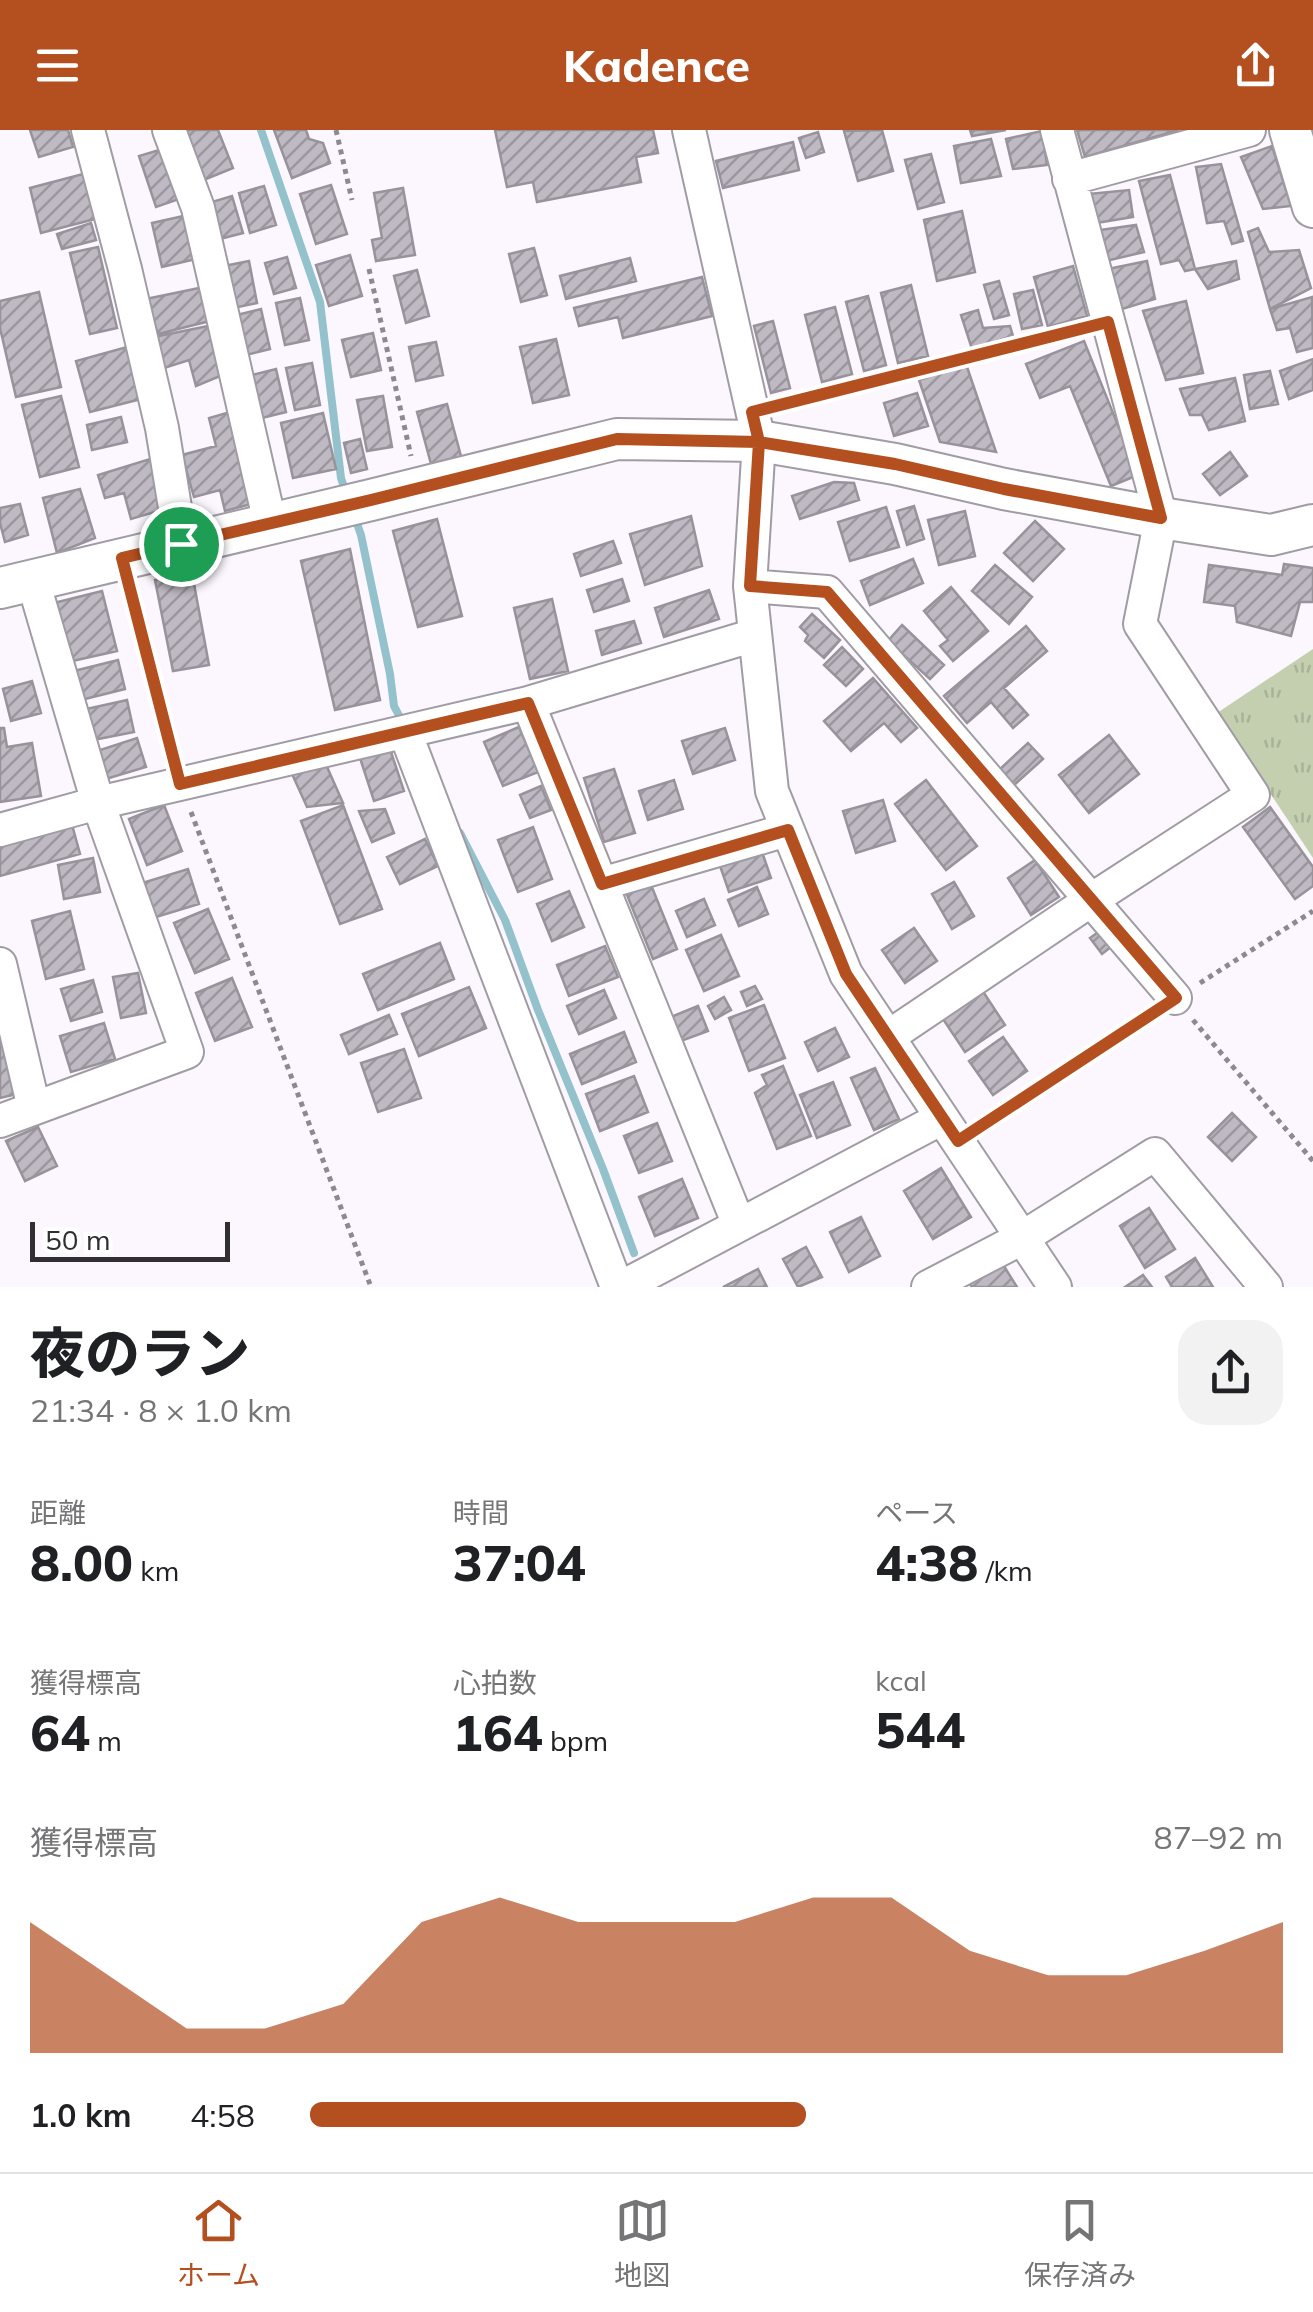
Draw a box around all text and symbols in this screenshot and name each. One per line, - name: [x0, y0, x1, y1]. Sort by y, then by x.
- text: Kadence: [563, 37, 750, 93]
- icon: menu: [30, 38, 85, 93]
- icon: share: [1228, 38, 1283, 93]
- pin: [139, 502, 224, 587]
- icon: arrive: [154, 517, 209, 572]
- scale bar: [30, 1217, 230, 1262]
- text: 50 m: [45, 1222, 111, 1257]
- text: 夜のラン: [30, 1318, 250, 1387]
- button: share: [1178, 1320, 1283, 1425]
- text: 21:34 · 8 × 1.0 km: [30, 1390, 292, 1430]
- text: 距離: [30, 1495, 86, 1530]
- text: 時間: [453, 1495, 509, 1530]
- text: ペース: [875, 1495, 958, 1530]
- text: 8.00: [30, 1531, 133, 1594]
- text: 37:04: [453, 1531, 586, 1594]
- text: 4:38: [875, 1531, 978, 1594]
- text: km: [133, 1553, 179, 1588]
- text: /km: [978, 1553, 1033, 1588]
- text: kcal: [875, 1663, 927, 1698]
- text: 獲得標高: [30, 1665, 142, 1700]
- text: 心拍数: [453, 1665, 537, 1700]
- text: 544: [875, 1698, 965, 1761]
- text: 64: [30, 1701, 90, 1764]
- text: 164: [453, 1701, 543, 1764]
- text: m: [90, 1723, 122, 1758]
- text: bpm: [543, 1723, 608, 1758]
- text: 87–92 m: [1154, 1817, 1283, 1857]
- text: 獲得標高: [30, 1822, 158, 1862]
- text: 1.0 km: [30, 2095, 132, 2135]
- text: 4:58: [190, 2095, 255, 2135]
- tab: ホーム: [177, 2193, 260, 2293]
- tab: 地図: [614, 2193, 670, 2293]
- tab: 保存済み: [1024, 2193, 1136, 2293]

